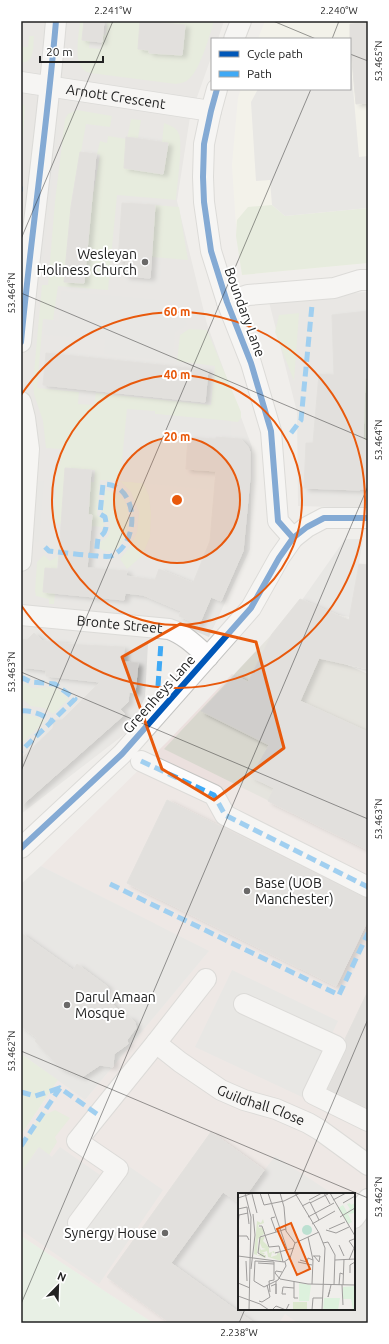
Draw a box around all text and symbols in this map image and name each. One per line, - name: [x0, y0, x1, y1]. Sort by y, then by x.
- text: 2.241°W: [94, 5, 132, 16]
- text: 2.240°W: [320, 5, 358, 16]
- scale bar: [40, 38, 103, 64]
- legend: [211, 38, 351, 90]
- text: 53.465°N: [373, 40, 384, 82]
- text: 20 m: [46, 45, 73, 58]
- text: Cycle path: [247, 47, 303, 60]
- text: Path: [247, 67, 272, 80]
- street label: Arnott Crescent: [65, 81, 167, 112]
- place label: Wesleyan Holiness Church: [37, 246, 137, 278]
- marker: Wesleyan Holiness Church: [140, 257, 150, 267]
- street label: Boundary Lane: [221, 265, 269, 359]
- text: 53.464°N: [6, 272, 17, 314]
- text: 60 m: [164, 305, 190, 318]
- text: 40 m: [164, 368, 190, 381]
- text: 53.464°N: [373, 419, 384, 461]
- text: 20 m: [164, 430, 190, 443]
- centre of rings: [170, 493, 184, 507]
- street label: Bronte Street: [76, 612, 164, 636]
- text: 53.463°N: [6, 651, 17, 693]
- street label: Greenheys Lane: [120, 652, 198, 736]
- text: 53.463°N: [373, 798, 384, 840]
- place label: Base (UOB Manchester): [255, 875, 334, 907]
- marker: Base (UOB Manchester): [242, 886, 252, 896]
- place label: Darul Amaan Mosque: [75, 989, 156, 1021]
- marker: Darul Amaan Mosque: [62, 1000, 72, 1010]
- text: 53.462°N: [6, 1030, 17, 1072]
- street label: Guildhall Close: [215, 1081, 307, 1129]
- text: 53.462°N: [373, 1176, 384, 1218]
- inset map: [238, 1193, 355, 1310]
- place label: Synergy House: [64, 1225, 157, 1241]
- marker: Synergy House: [160, 1228, 170, 1238]
- north arrow: [38, 1266, 78, 1306]
- text: N: [56, 1270, 68, 1284]
- text: 2.238°W: [220, 1327, 258, 1338]

